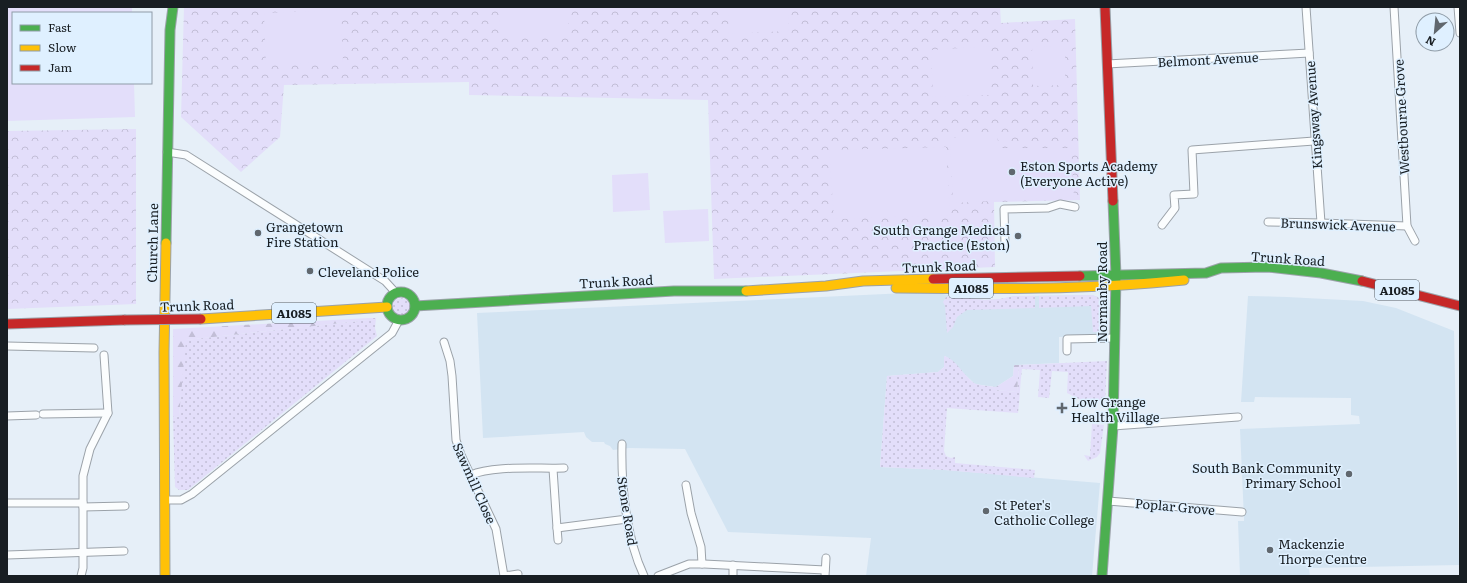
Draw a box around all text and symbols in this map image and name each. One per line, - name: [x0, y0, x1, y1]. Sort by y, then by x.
- legend: [12, 12, 152, 84]
- north arrow: [1415, 12, 1455, 52]
- text: Fast: [48, 18, 72, 36]
- text: N: [1422, 33, 1438, 51]
- text: Slow: [48, 38, 77, 56]
- street label: Belmont Avenue: [1157, 47, 1259, 71]
- text: Jam: [48, 58, 73, 76]
- street label: Westbourne Grove: [1388, 59, 1414, 175]
- street label: Kingsway Avenue: [1300, 60, 1326, 170]
- place label: Eston Sports Academy (Everyone Active): [1020, 156, 1158, 190]
- marker: Eston Sports Academy (Everyone Active): [1007, 167, 1017, 177]
- street label: Church Lane: [142, 203, 162, 283]
- street label: Brunswick Avenue: [1280, 212, 1396, 236]
- place label: Grangetown Fire Station: [266, 217, 344, 251]
- place label: South Grange Medical Practice (Eston): [873, 220, 1011, 254]
- marker: Grangetown Fire Station: [253, 228, 263, 238]
- marker: South Grange Medical Practice (Eston): [1013, 231, 1023, 241]
- street label: Normanby Road: [1092, 242, 1111, 342]
- street label: Trunk Road: [1250, 246, 1326, 270]
- street label: Trunk Road: [902, 255, 977, 277]
- place label: Cleveland Police: [318, 262, 419, 281]
- marker: Cleveland Police: [305, 266, 315, 276]
- street label: Trunk Road: [578, 270, 654, 292]
- road number: A1085: [949, 278, 993, 298]
- road number: A1085: [1375, 280, 1419, 300]
- street label: Trunk Road: [160, 294, 235, 316]
- road number: A1085: [272, 303, 316, 323]
- place label: Low Grange Health Village: [1071, 392, 1160, 426]
- marker: Low Grange Health Village: [1056, 402, 1068, 414]
- street label: Sawmill Close: [449, 439, 501, 527]
- place label: South Bank Community Primary School: [1192, 458, 1342, 492]
- marker: South Bank Community Primary School: [1344, 469, 1354, 479]
- street label: Stone Road: [613, 475, 643, 547]
- street label: Poplar Grove: [1134, 493, 1216, 519]
- place label: St Peter's Catholic College: [994, 495, 1094, 529]
- marker: St Peter's Catholic College: [981, 506, 991, 516]
- place label: Mackenzie Thorpe Centre: [1278, 534, 1367, 568]
- marker: Mackenzie Thorpe Centre: [1265, 545, 1275, 555]

